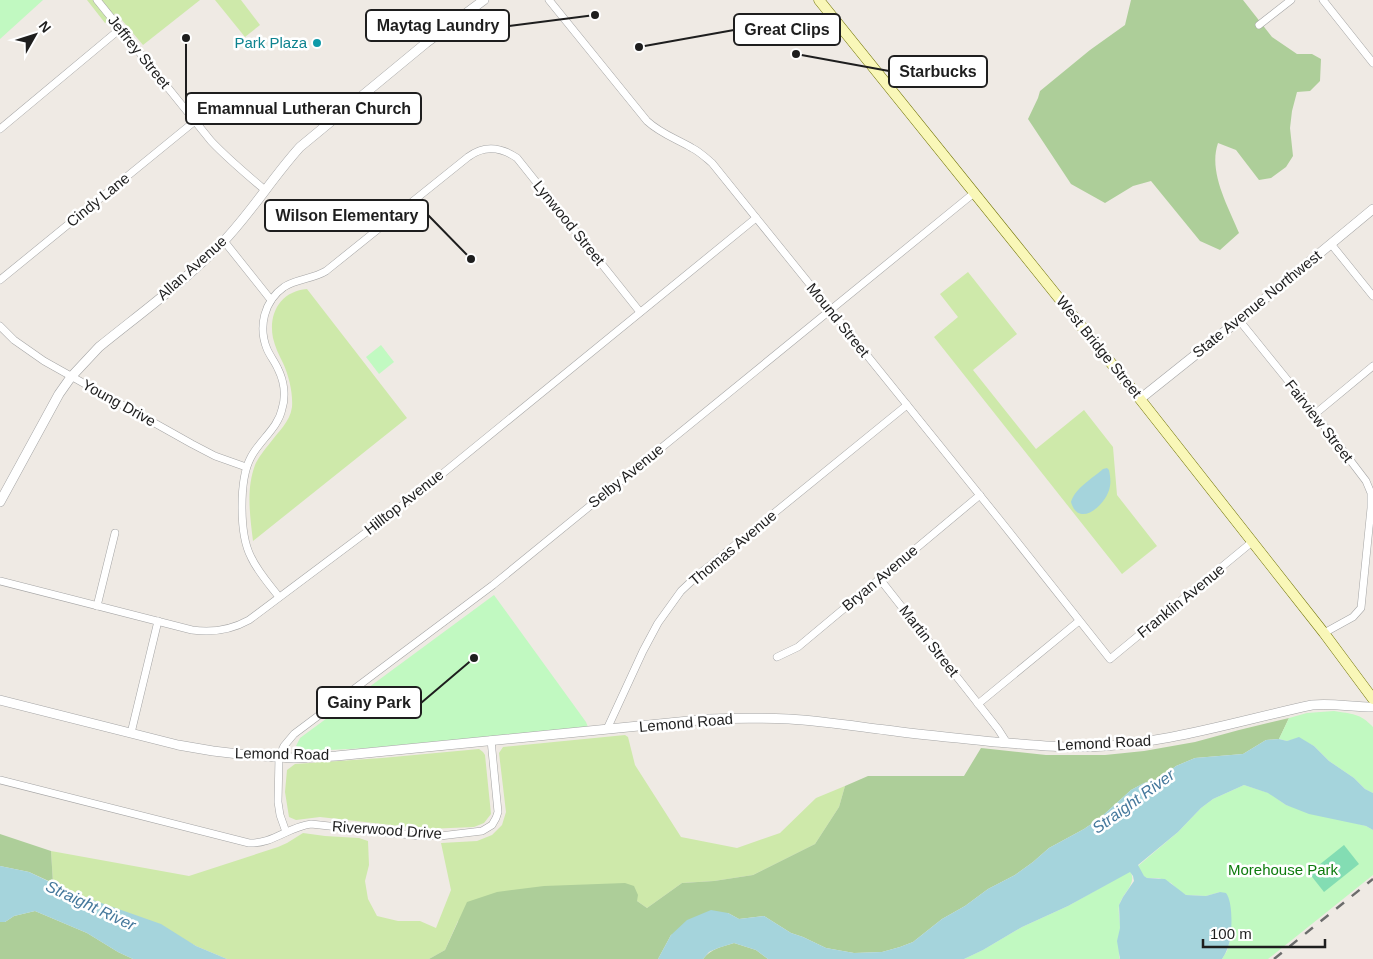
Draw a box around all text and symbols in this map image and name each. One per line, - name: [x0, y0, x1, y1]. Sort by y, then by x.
- north arrow: [10, 10, 60, 60]
- callout: Maytag Laundry: [366, 10, 509, 41]
- street label: Jeffrey Street: [105, 12, 174, 92]
- callout: Great Clips: [734, 14, 840, 45]
- text: Maytag Laundry: [377, 17, 499, 34]
- text: N: [36, 18, 55, 36]
- text: Great Clips: [744, 21, 830, 38]
- place label: Park Plaza: [234, 34, 308, 51]
- marker: Park Plaza: [311, 37, 323, 49]
- callout: Starbucks: [889, 56, 987, 87]
- text: Starbucks: [899, 63, 977, 80]
- callout: Emamnual Lutheran Church: [186, 93, 421, 124]
- text: Emamnual Lutheran Church: [197, 100, 411, 117]
- street label: Cindy Lane: [63, 169, 133, 230]
- street label: Lynwood Street: [530, 177, 609, 269]
- callout: Wilson Elementary: [265, 200, 428, 231]
- text: Wilson Elementary: [275, 207, 419, 224]
- street label: Allan Avenue: [154, 232, 230, 303]
- street label: State Avenue Northwest: [1189, 246, 1325, 361]
- street label: Mound Street: [803, 279, 874, 361]
- street label: West Bridge Street: [1053, 293, 1146, 401]
- street label: Young Drive: [80, 375, 159, 430]
- street label: Fairview Street: [1282, 376, 1357, 466]
- street label: Selby Avenue: [585, 440, 667, 511]
- street label: Hilltop Avenue: [361, 465, 447, 538]
- street label: Thomas Avenue: [686, 506, 780, 589]
- street label: Bryan Avenue: [839, 541, 921, 614]
- street label: Franklin Avenue: [1134, 560, 1228, 641]
- street label: Martin Street: [896, 602, 963, 680]
- callout: Gainy Park: [317, 687, 421, 718]
- text: Gainy Park: [327, 694, 411, 711]
- street label: Lemond Road: [638, 710, 734, 735]
- street label: Lemond Road: [1056, 732, 1151, 753]
- street label: Lemond Road: [235, 744, 329, 763]
- water label: Straight River: [1089, 766, 1178, 837]
- street label: Riverwood Drive: [332, 817, 443, 842]
- park label: Morehouse Park: [1228, 861, 1339, 878]
- water label: Straight River: [43, 877, 139, 934]
- scale bar: [1203, 916, 1326, 948]
- text: 100 m: [1210, 925, 1252, 942]

